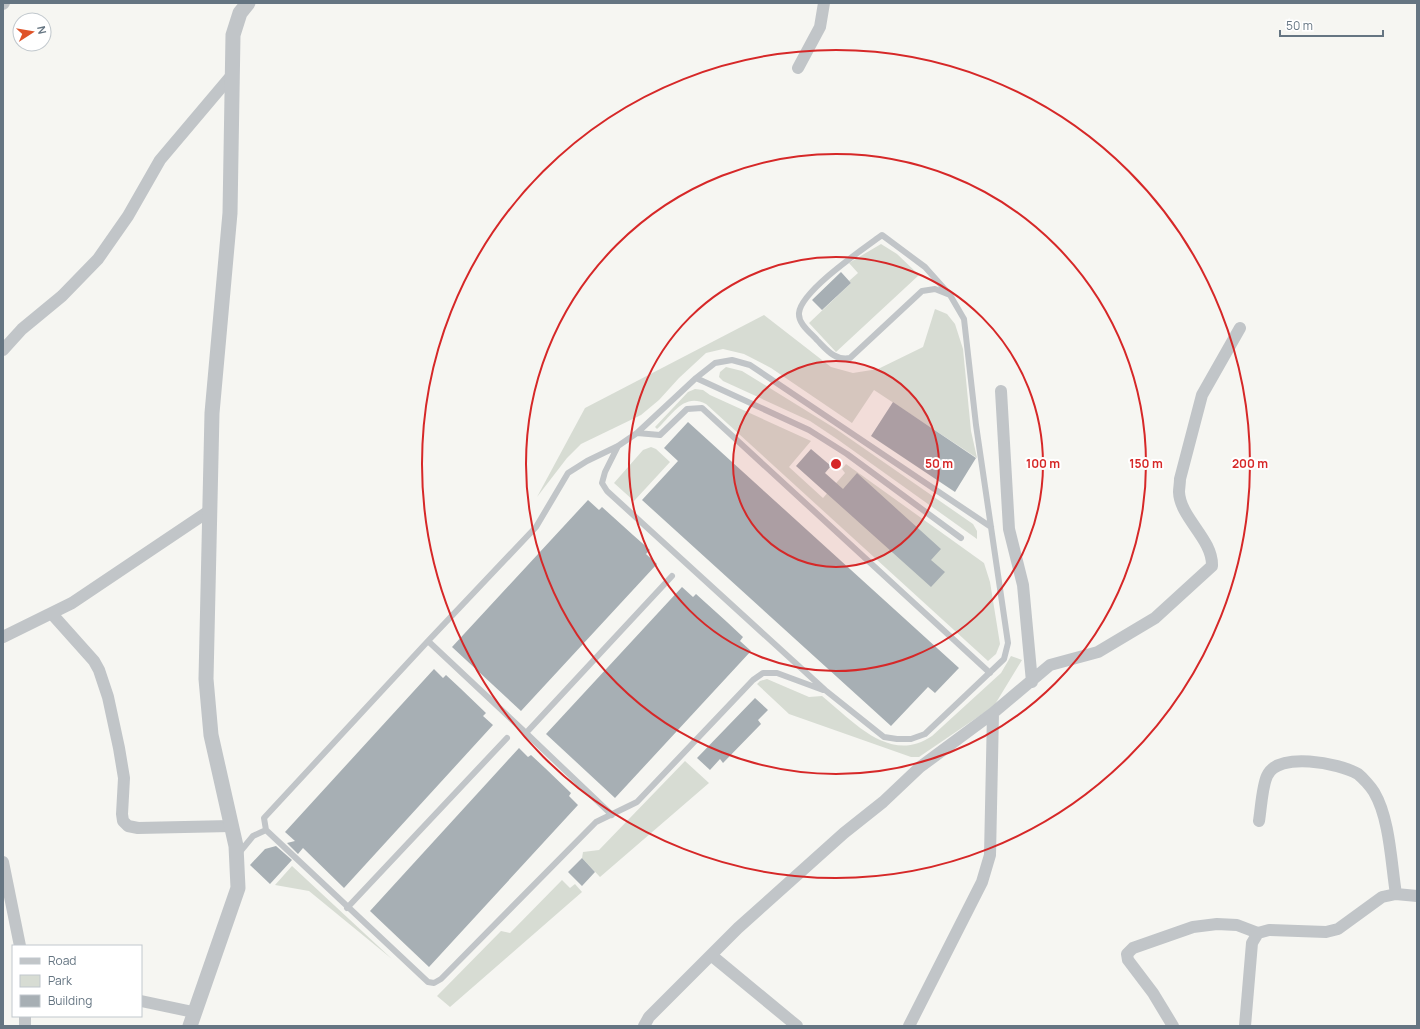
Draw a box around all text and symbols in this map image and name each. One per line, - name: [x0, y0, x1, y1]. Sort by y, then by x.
- north arrow: [12, 12, 52, 52]
- scale bar: [1280, 12, 1383, 38]
- text: 50 m: [1286, 17, 1313, 34]
- text: N: [34, 24, 50, 35]
- text: 50 m: [925, 455, 953, 472]
- text: 100 m: [1026, 455, 1060, 472]
- text: 150 m: [1129, 455, 1163, 472]
- text: 200 m: [1232, 455, 1268, 472]
- centre of rings: [829, 457, 843, 471]
- legend: [12, 945, 142, 1017]
- text: Road: [48, 952, 76, 969]
- text: Park: [48, 972, 73, 989]
- text: Building: [48, 992, 92, 1009]

